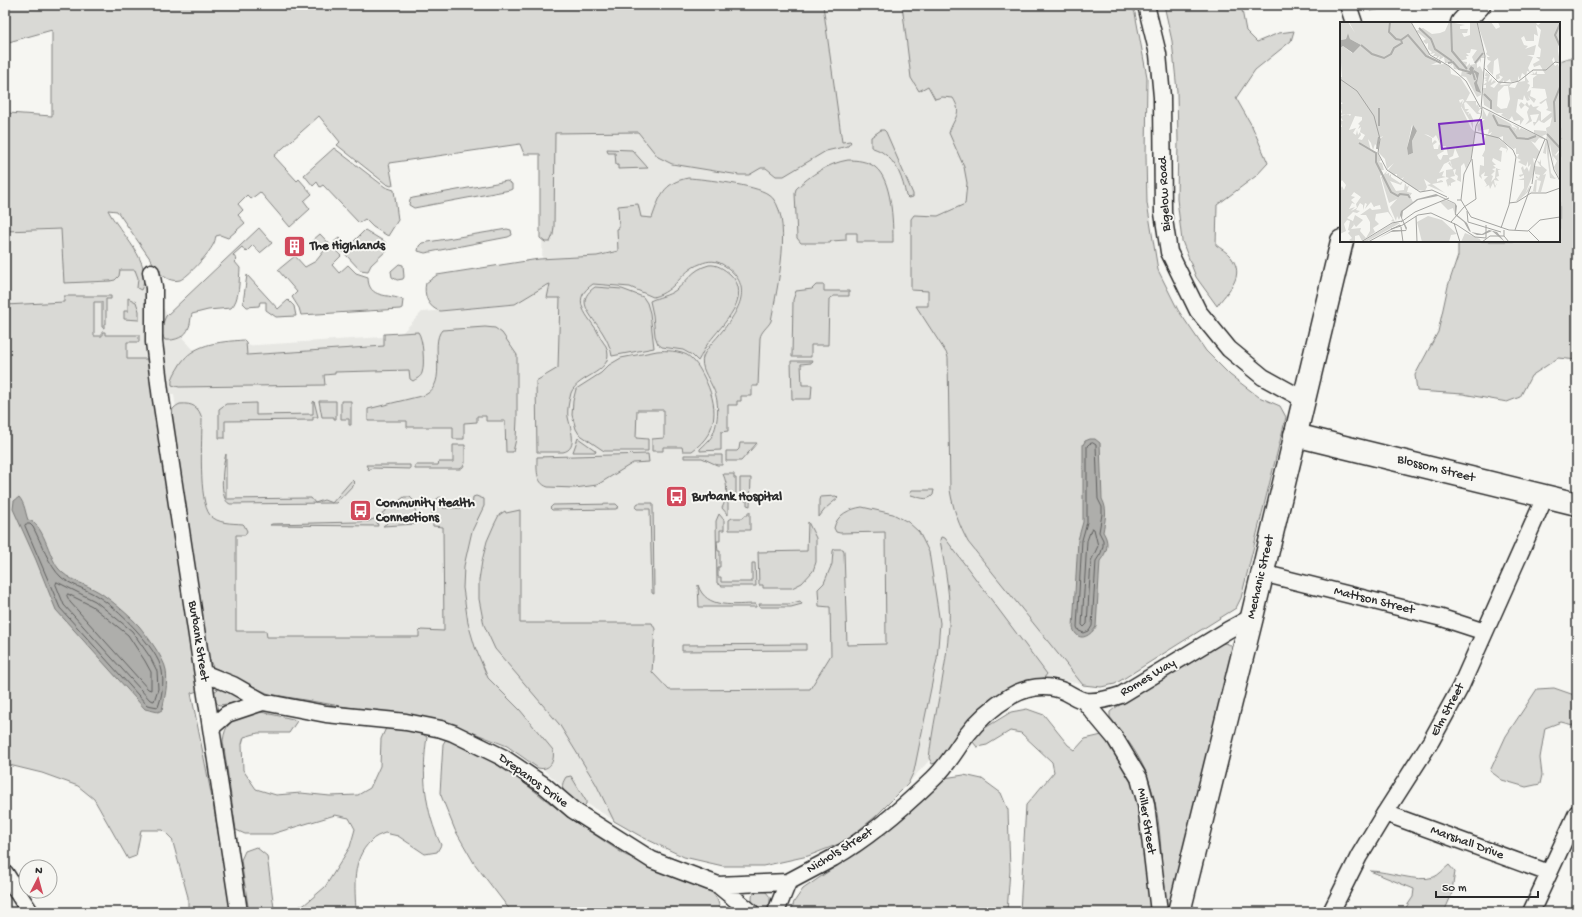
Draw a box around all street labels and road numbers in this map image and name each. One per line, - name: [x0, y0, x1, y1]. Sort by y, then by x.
- street label: Bigelow Road: [1155, 155, 1174, 233]
- street label: Blossom Street: [1395, 452, 1478, 486]
- street label: Mechanic Street: [1244, 532, 1278, 620]
- street label: Mattson Street: [1332, 584, 1417, 619]
- street label: Burbank Street: [184, 599, 212, 684]
- street label: Romes Way: [1118, 655, 1179, 700]
- street label: Elm Street: [1428, 679, 1469, 739]
- street label: Drepanos Drive: [494, 750, 571, 811]
- street label: Miller Street: [1133, 787, 1159, 857]
- street label: Marshall Drive: [1428, 823, 1506, 863]
- street label: Nichols Street: [804, 824, 877, 877]

